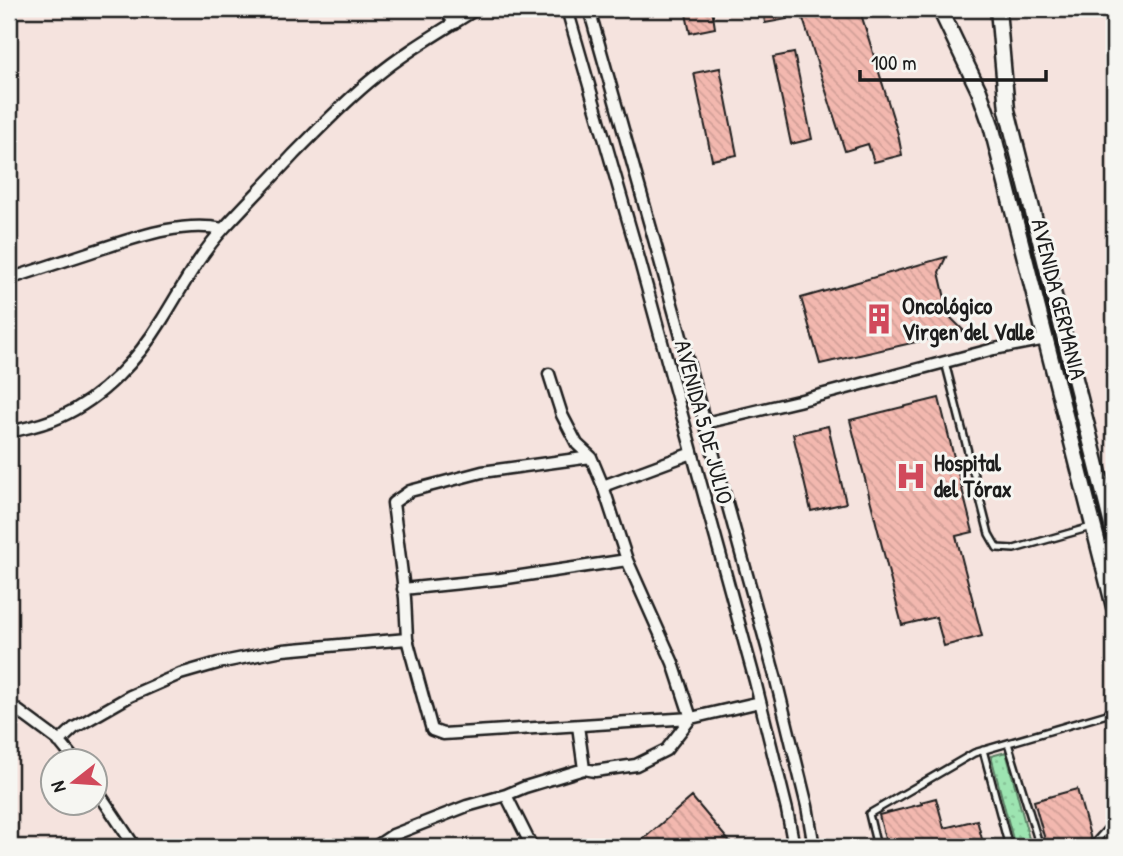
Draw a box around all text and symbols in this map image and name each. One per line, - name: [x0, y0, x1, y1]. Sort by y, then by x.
- scale bar: [860, 38, 1046, 82]
- text: 100 m: [871, 48, 917, 77]
- street label: AVENIDA GERMANIA: [1025, 215, 1094, 383]
- place label: Oncológico Virgen del Valle: [902, 290, 1035, 348]
- building icon: Oncológico Virgen del Valle: [862, 302, 896, 336]
- street label: AVENIDA 5 DE JULIO: [668, 336, 741, 507]
- place label: Hospital del Tórax: [934, 447, 1012, 504]
- hospital icon: Hospital del Tórax: [894, 459, 928, 493]
- north arrow: [38, 748, 108, 818]
- text: N: [44, 778, 72, 796]

